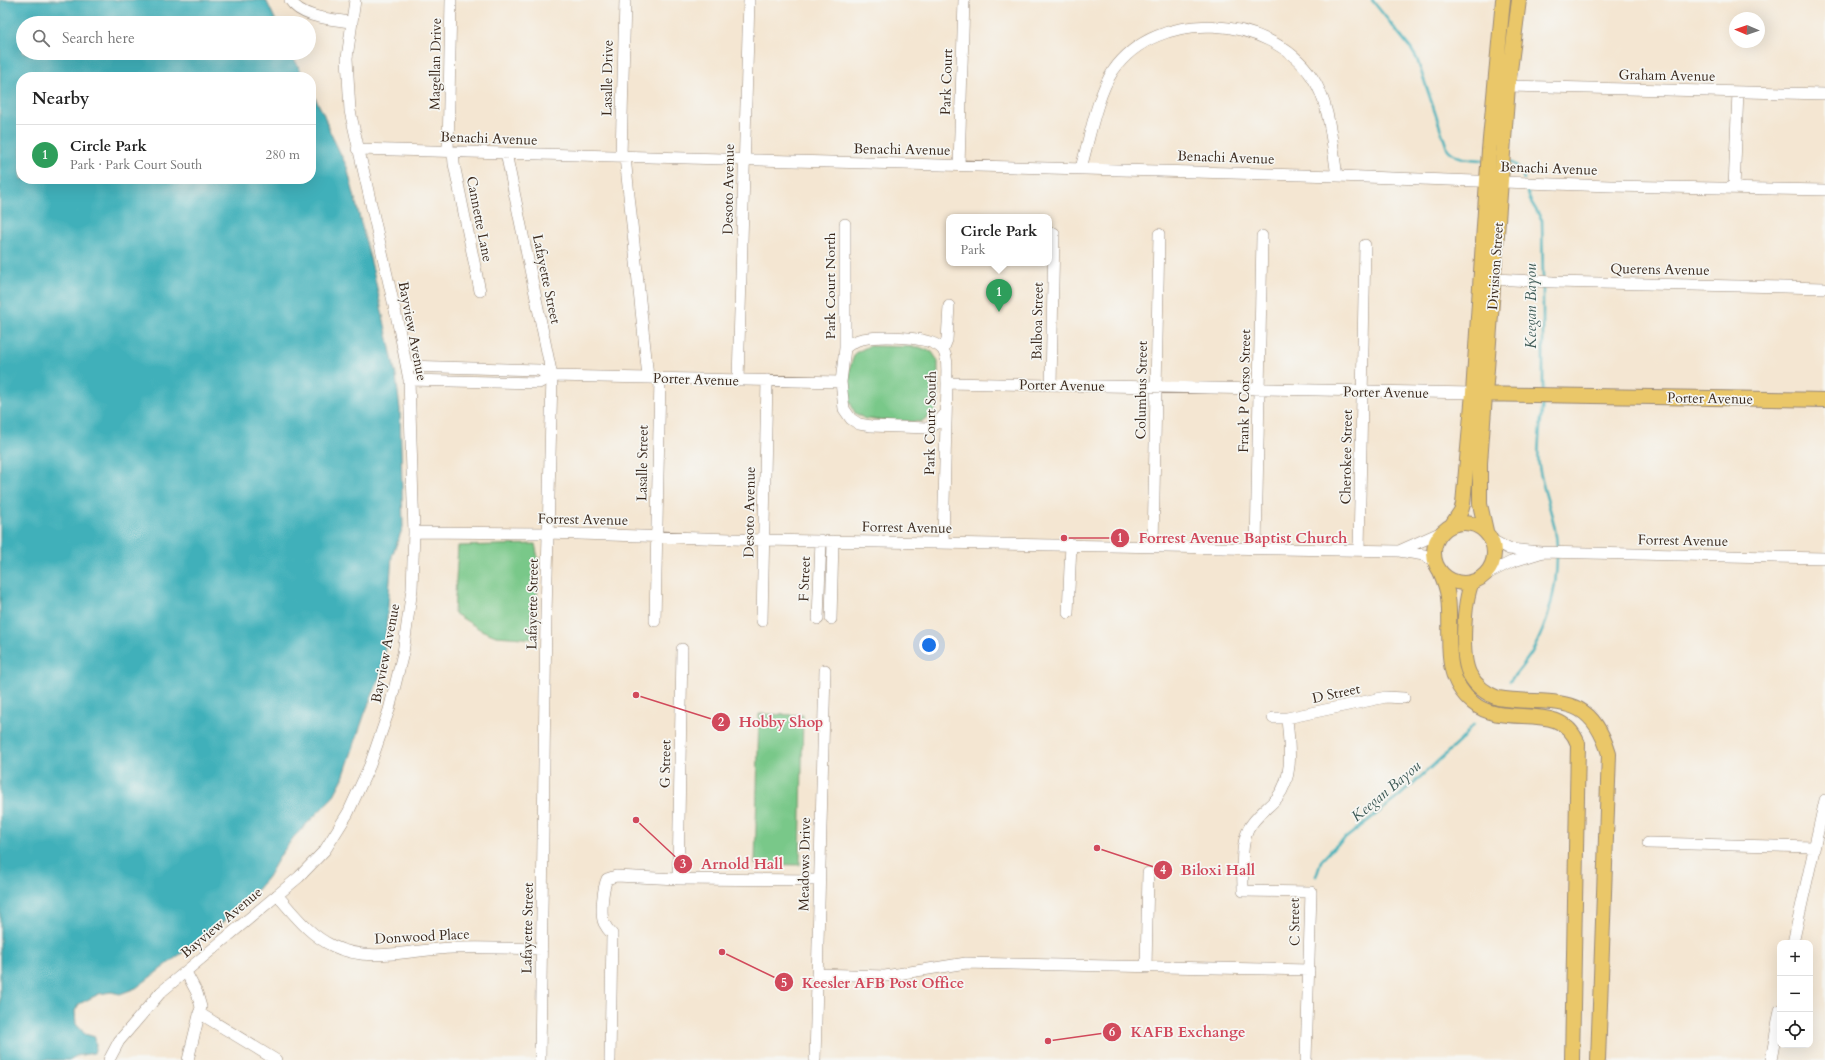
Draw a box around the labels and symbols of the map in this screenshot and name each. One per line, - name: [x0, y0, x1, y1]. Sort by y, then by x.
- north arrow: [1729, 12, 1765, 48]
- street label: Magellan Drive: [425, 18, 446, 110]
- street label: Lasalle Drive: [597, 40, 618, 116]
- street label: Park Court: [936, 48, 957, 115]
- street label: Graham Avenue: [1618, 65, 1716, 86]
- street label: Benachi Avenue: [440, 127, 538, 150]
- street label: Benachi Avenue: [853, 139, 951, 160]
- street label: Desoto Avenue: [718, 143, 739, 235]
- street label: Benachi Avenue: [1177, 146, 1275, 169]
- street label: Benachi Avenue: [1500, 157, 1598, 180]
- street label: Cannette Lane: [462, 175, 497, 264]
- street label: Division Street: [1483, 221, 1508, 311]
- street label: Park Court North: [821, 232, 840, 339]
- street label: Lafayette Street: [528, 233, 565, 326]
- street label: Querens Avenue: [1610, 259, 1710, 280]
- water label: Keegan Bayou: [1521, 263, 1541, 349]
- pin: 1: [986, 279, 1012, 312]
- street label: Bayview Avenue: [394, 280, 431, 382]
- street label: Balboa Street: [1027, 281, 1048, 360]
- street label: Frank P Corso Street: [1234, 329, 1255, 453]
- street label: Columbus Street: [1131, 340, 1152, 440]
- street label: Porter Avenue: [653, 369, 739, 390]
- street label: Park Court South: [920, 370, 941, 475]
- street label: Porter Avenue: [1019, 375, 1105, 396]
- street label: Porter Avenue: [1343, 382, 1429, 403]
- street label: Porter Avenue: [1667, 388, 1753, 409]
- street label: Cherokee Street: [1336, 409, 1357, 505]
- street label: Lasalle Street: [632, 424, 653, 501]
- street label: Desoto Avenue: [739, 466, 760, 558]
- street label: Forrest Avenue: [538, 509, 628, 530]
- street label: Forrest Avenue: [862, 517, 952, 538]
- callout: Forrest Avenue Baptist Church: [1110, 525, 1355, 552]
- text: Forrest Avenue Baptist Church: [1139, 528, 1348, 548]
- text: 1: [1117, 530, 1123, 546]
- street label: Forrest Avenue: [1638, 530, 1728, 551]
- street label: F Street: [794, 555, 815, 602]
- street label: Lafayette Street: [522, 558, 543, 650]
- street label: Bayview Avenue: [367, 602, 404, 704]
- your location: [919, 635, 939, 655]
- street label: D Street: [1310, 679, 1363, 708]
- callout: Hobby Shop: [711, 708, 831, 735]
- text: Hobby Shop: [739, 712, 823, 732]
- text: 2: [718, 714, 724, 730]
- street label: G Street: [656, 739, 675, 788]
- water label: Keegan Bayou: [1347, 756, 1425, 826]
- street label: Meadows Drive: [794, 817, 815, 911]
- callout: Arnold Hall: [673, 850, 791, 877]
- text: Arnold Hall: [701, 854, 784, 874]
- text: 3: [680, 856, 686, 872]
- callout: Biloxi Hall: [1153, 856, 1264, 883]
- text: Biloxi Hall: [1181, 860, 1256, 880]
- text: 4: [1160, 862, 1166, 878]
- street label: Lafayette Street: [517, 882, 538, 974]
- street label: Bayview Avenue: [177, 883, 266, 962]
- street label: C Street: [1285, 897, 1304, 946]
- street label: Donwood Place: [374, 925, 470, 948]
- callout: Keesler AFB Post Office: [774, 969, 973, 996]
- text: Keesler AFB Post Office: [802, 973, 964, 993]
- text: 5: [781, 975, 787, 991]
- callout: KAFB Exchange: [1102, 1018, 1253, 1045]
- text: KAFB Exchange: [1131, 1022, 1245, 1042]
- text: 6: [1109, 1024, 1115, 1040]

